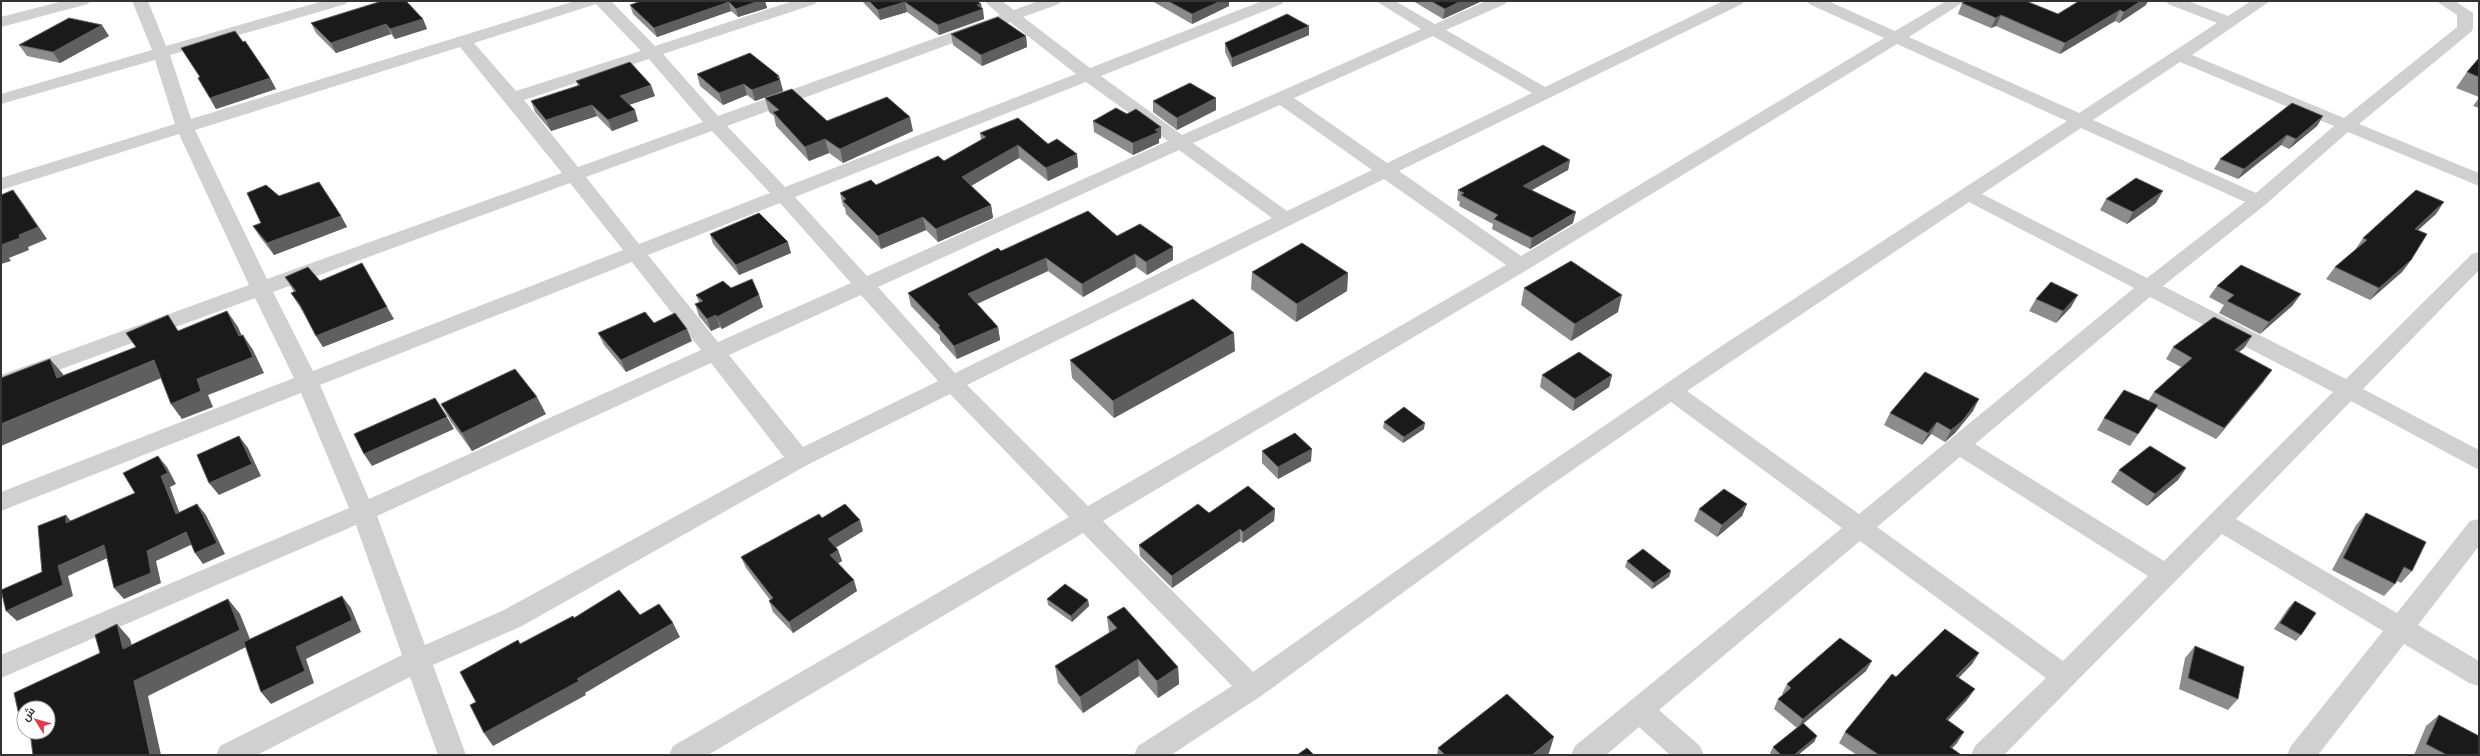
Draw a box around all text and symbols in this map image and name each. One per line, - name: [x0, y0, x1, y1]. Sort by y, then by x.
- north arrow: [16, 700, 56, 740]
- text: ش: [18, 704, 38, 724]

